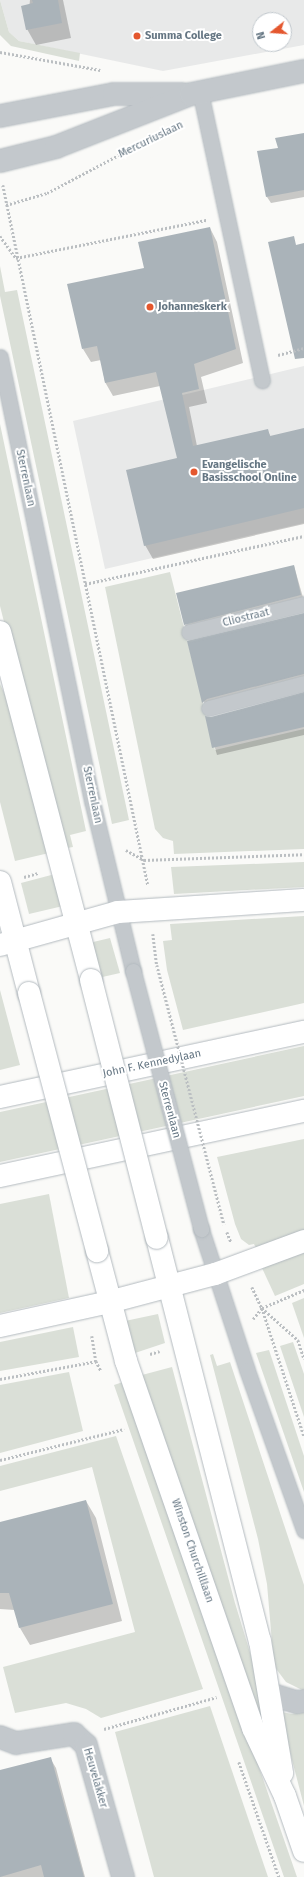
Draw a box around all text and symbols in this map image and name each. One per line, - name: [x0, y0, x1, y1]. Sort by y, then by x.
- north arrow: [252, 12, 292, 52]
- place label: Summa College: [145, 29, 222, 43]
- text: N: [254, 30, 268, 41]
- marker: Summa College: [132, 31, 142, 41]
- street label: Mercuriuslaan: [116, 119, 186, 161]
- place label: Johanneskerk: [158, 300, 227, 314]
- marker: Johanneskerk: [145, 302, 155, 312]
- street label: Sterrenlaan: [13, 448, 37, 508]
- place label: Evangelische Basisschool Online: [202, 459, 297, 485]
- marker: Evangelische Basisschool Online: [189, 467, 199, 477]
- street label: Cliostraat: [221, 606, 271, 630]
- street label: Sterrenlaan: [80, 765, 104, 825]
- street label: John F. Kennedylaan: [102, 1047, 202, 1081]
- street label: Sterrenlaan: [155, 1080, 183, 1140]
- street label: Winston Churchilllaan: [168, 1497, 216, 1605]
- street label: Heuvelakker: [80, 1746, 110, 1810]

